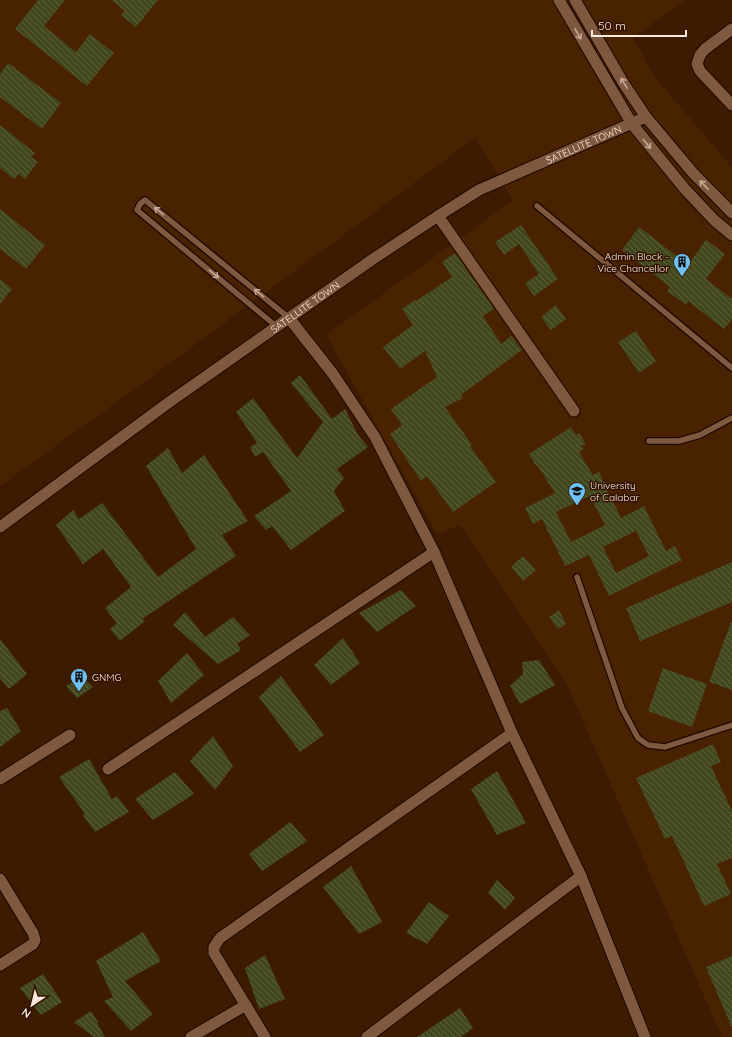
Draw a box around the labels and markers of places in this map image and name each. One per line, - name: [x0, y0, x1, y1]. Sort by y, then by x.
- place label: Admin Block - Vice Chancellor: [597, 250, 669, 275]
- building icon: Admin Block - Vice Chancellor: [672, 252, 692, 277]
- place label: University of Calabar: [590, 479, 639, 504]
- school or university icon: University of Calabar: [567, 481, 587, 506]
- building icon: GNMG: [69, 667, 89, 692]
- place label: GNMG: [92, 671, 121, 684]

